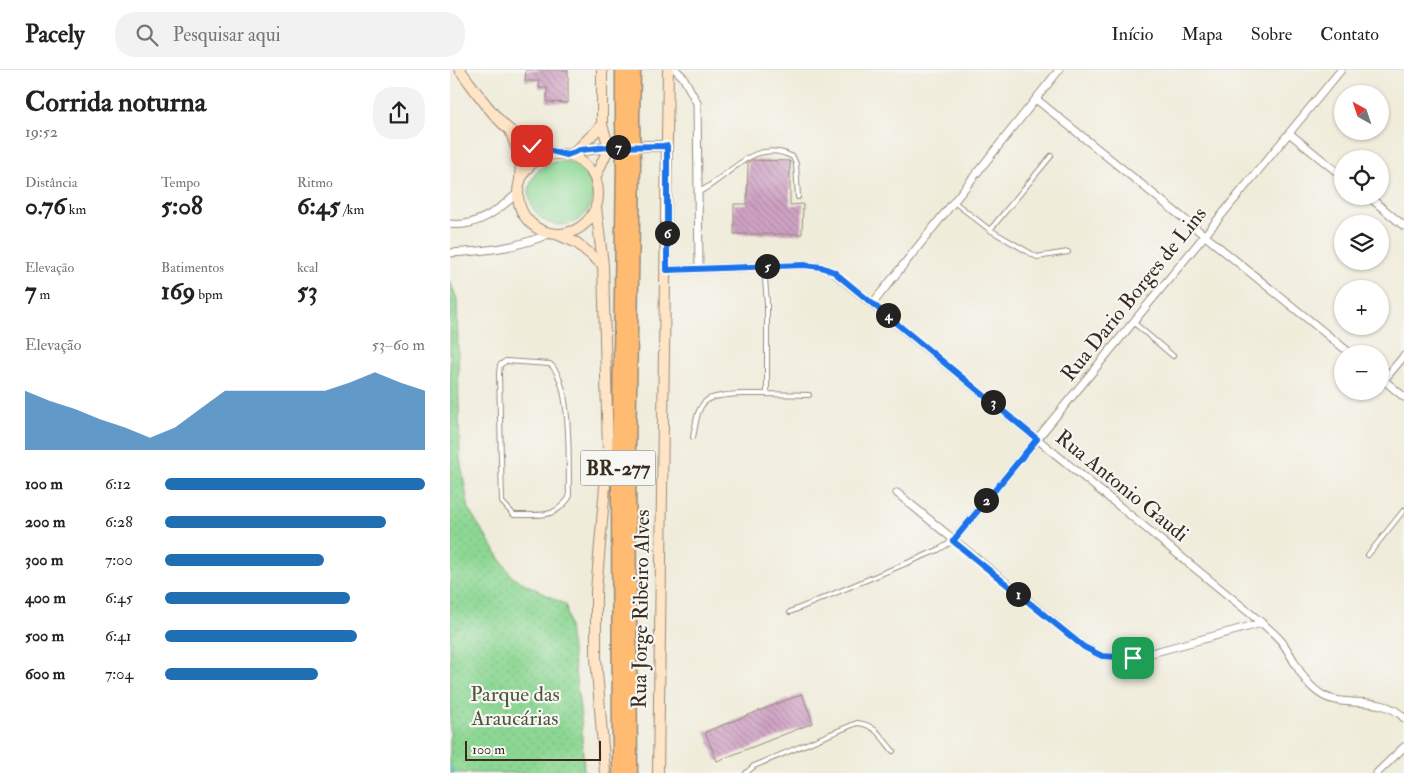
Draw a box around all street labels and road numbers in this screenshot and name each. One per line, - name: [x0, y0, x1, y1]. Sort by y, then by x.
- street label: Rua Dario Borges de Lins: [1055, 201, 1213, 387]
- street label: Rua Antonio Gaudi: [1050, 424, 1194, 548]
- road number: BR-277: [580, 450, 656, 486]
- street label: Rua Jorge Ribeiro Alves: [626, 509, 656, 709]

